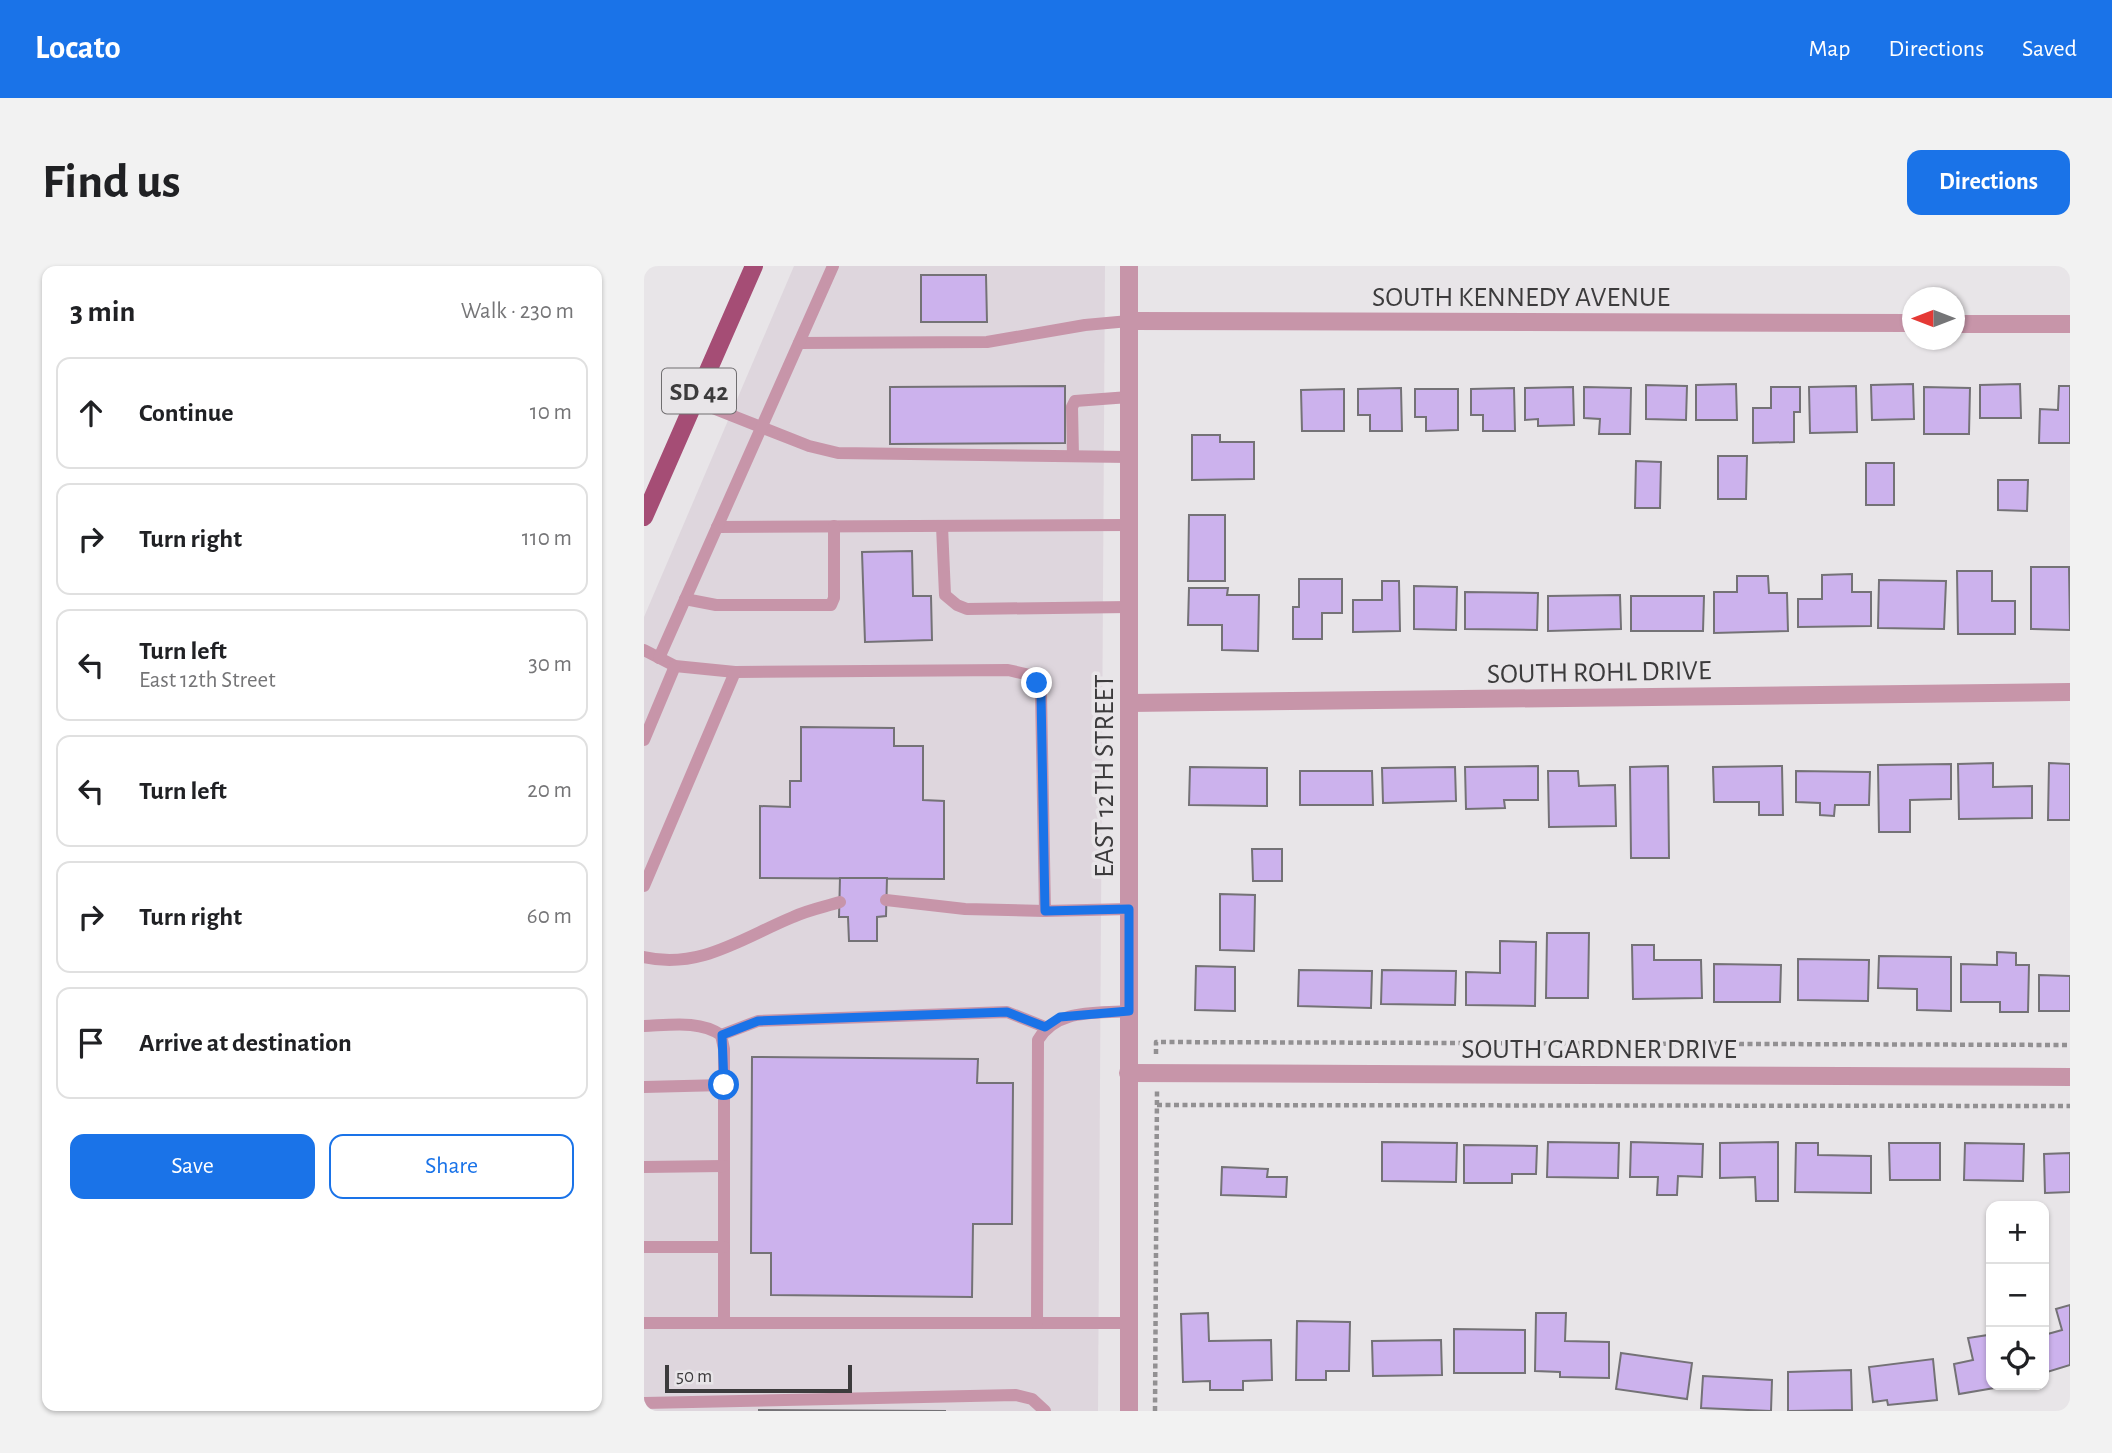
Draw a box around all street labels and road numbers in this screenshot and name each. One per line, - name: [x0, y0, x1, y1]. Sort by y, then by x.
- street label: SOUTH KENNEDY AVENUE: [1372, 284, 1670, 312]
- road number: SD 42: [662, 368, 736, 414]
- street label: SOUTH ROHL DRIVE: [1487, 657, 1711, 689]
- street label: EAST 12TH STREET: [1091, 674, 1119, 878]
- street label: SOUTH GARDNER DRIVE: [1461, 1036, 1737, 1064]

